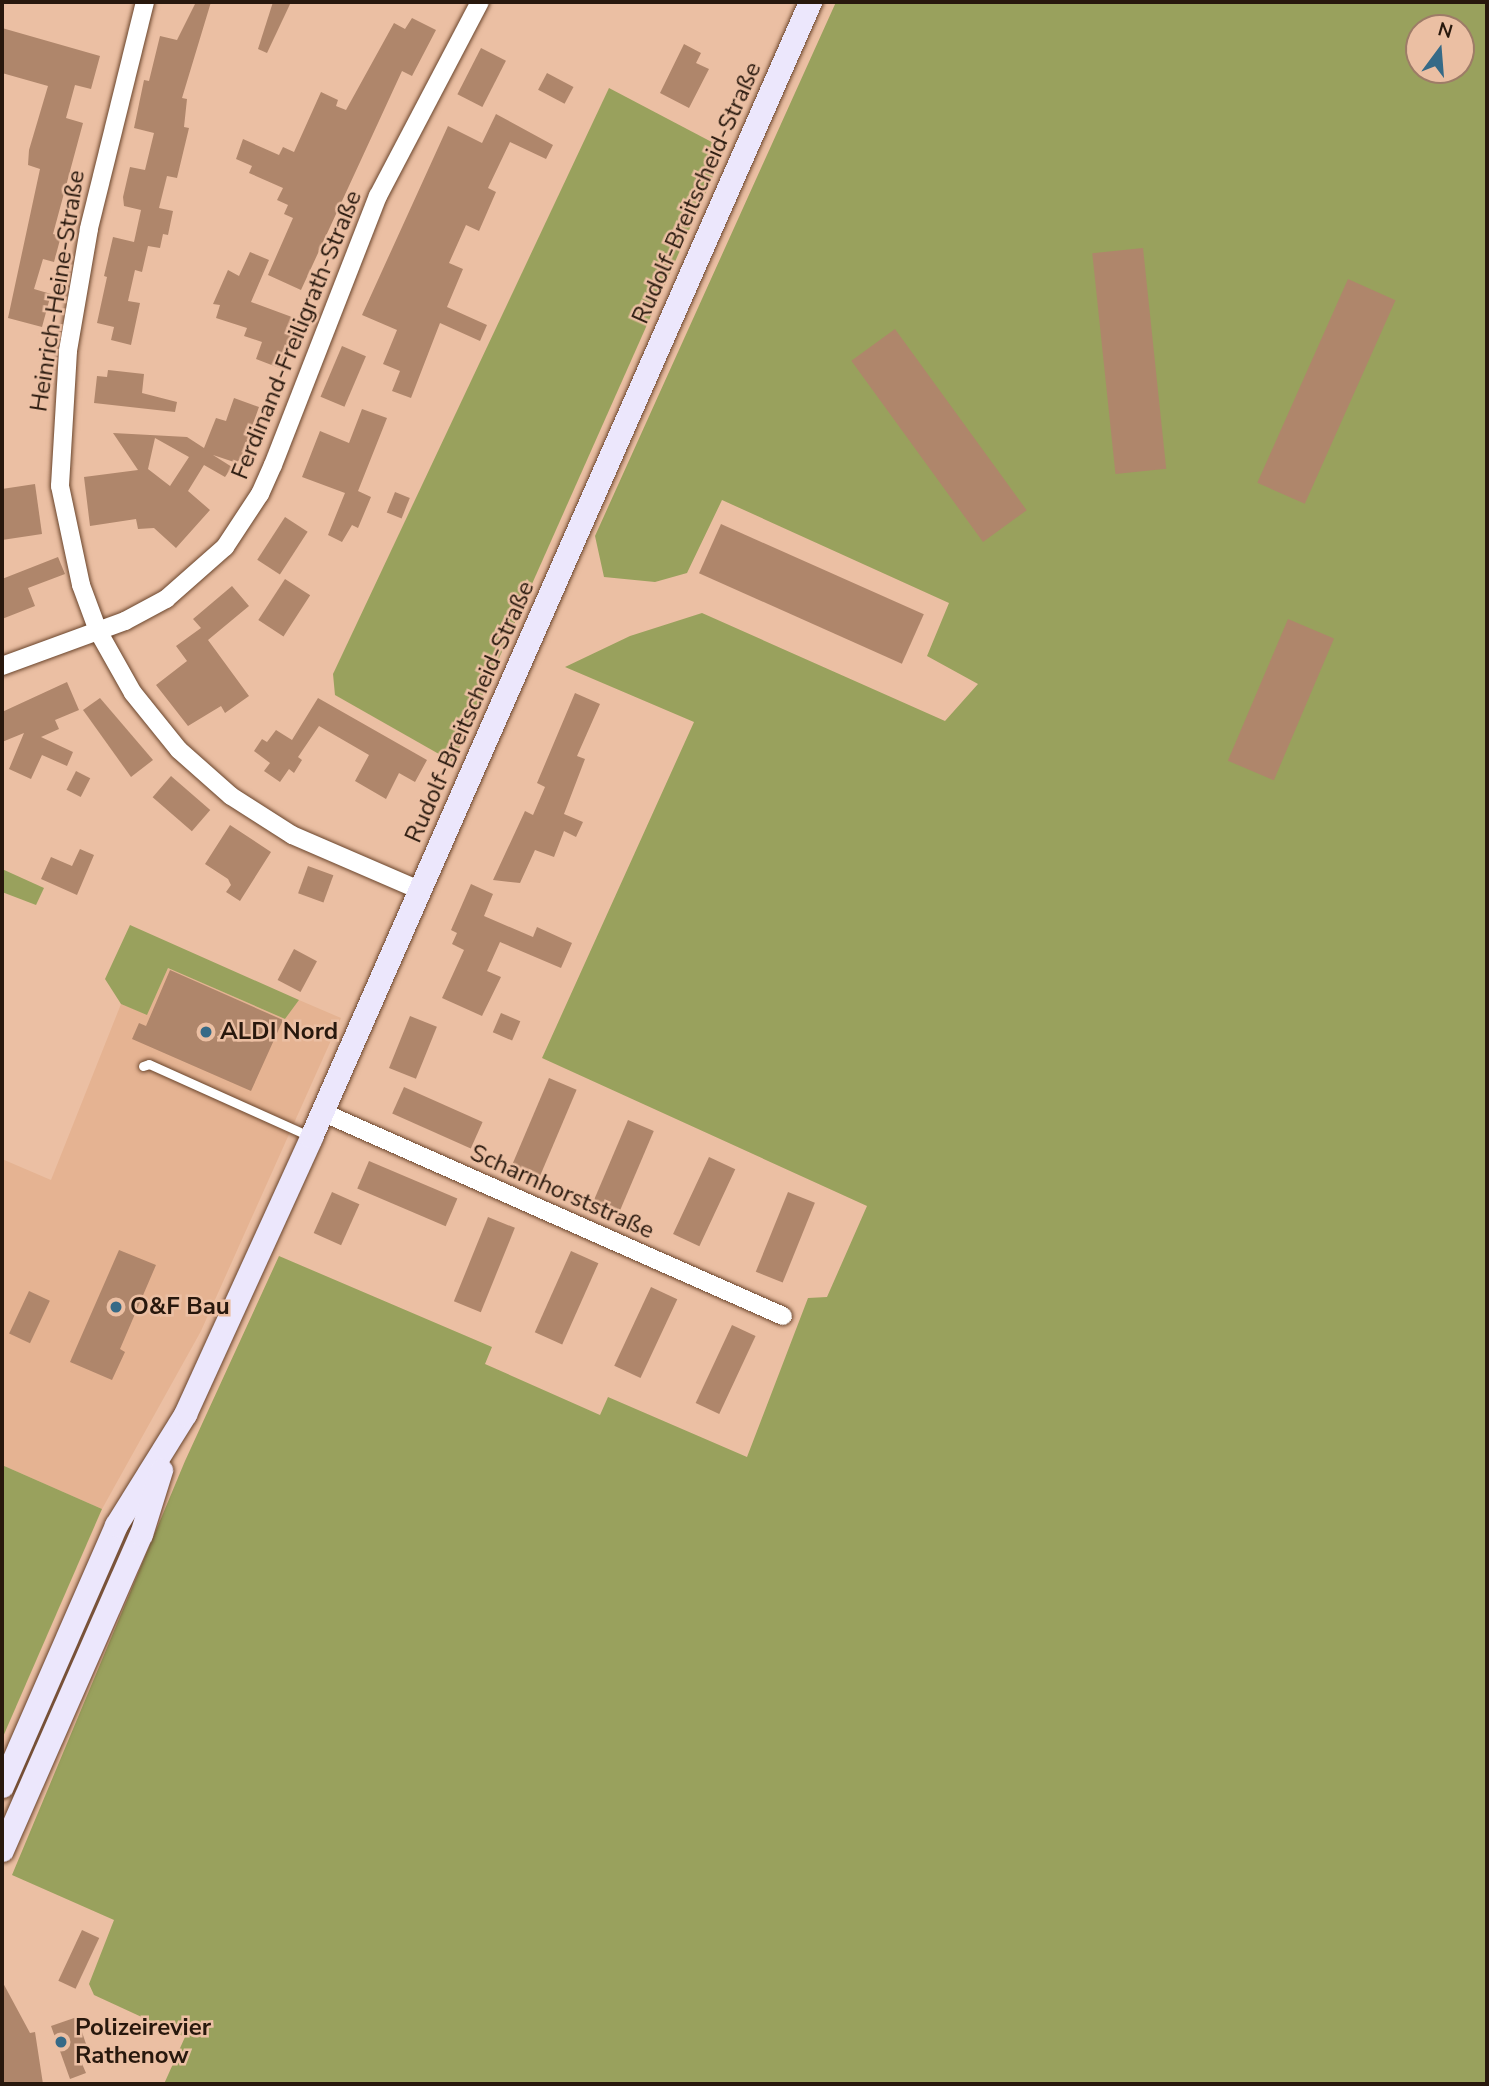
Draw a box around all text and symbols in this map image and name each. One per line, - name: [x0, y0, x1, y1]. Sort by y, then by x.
- north arrow: [1405, 14, 1475, 84]
- text: N: [1435, 16, 1456, 45]
- street label: Rudolf-Breitscheid-Straße: [626, 58, 768, 328]
- street label: Heinrich-Heine-Straße: [25, 168, 91, 414]
- street label: Ferdinand-Freiligrath-Straße: [226, 186, 368, 484]
- street label: Rudolf-Breitscheid-Straße: [399, 577, 541, 847]
- place label: ALDI Nord: [220, 1018, 338, 1046]
- marker: ALDI Nord: [198, 1024, 214, 1040]
- street label: Scharnhorststraße: [466, 1139, 658, 1245]
- place label: O&F Bau: [130, 1293, 230, 1321]
- marker: O&F Bau: [108, 1299, 124, 1315]
- place label: Polizeirevier Rathenow: [75, 2014, 211, 2070]
- marker: Polizeirevier Rathenow: [53, 2034, 69, 2050]

